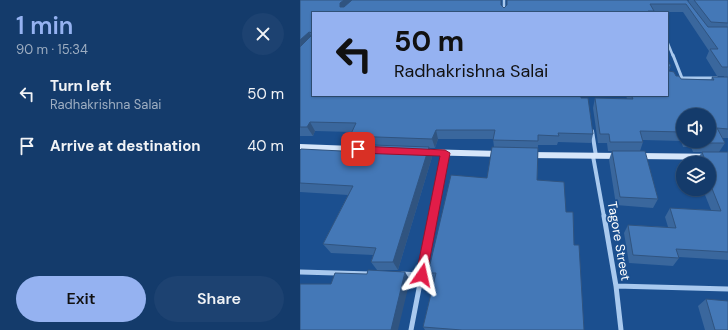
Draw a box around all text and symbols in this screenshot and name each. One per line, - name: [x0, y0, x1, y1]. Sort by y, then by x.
- text: 1 min: [16, 10, 73, 41]
- button: close: [242, 13, 284, 55]
- text: 50 m: [394, 23, 464, 60]
- icon: left: [328, 28, 380, 80]
- text: 90 m · 15:34: [16, 41, 88, 58]
- text: Radhakrishna Salai: [394, 59, 548, 83]
- text: Turn left: [50, 76, 111, 96]
- icon: left: [16, 83, 38, 105]
- text: 50 m: [247, 84, 284, 104]
- text: Radhakrishna Salai: [50, 96, 162, 113]
- map controls: [676, 108, 716, 196]
- button: sound: [676, 108, 716, 148]
- pin: [341, 132, 375, 166]
- icon: arrive: [16, 135, 38, 157]
- text: Arrive at destination: [50, 136, 201, 156]
- text: 40 m: [247, 136, 284, 156]
- icon: arrive: [347, 138, 369, 160]
- button: layers: [676, 156, 716, 196]
- street label: Tagore Street: [604, 200, 634, 282]
- position arrow: [401, 254, 443, 296]
- button: Exit: [16, 276, 146, 322]
- button: Share: [154, 276, 284, 322]

